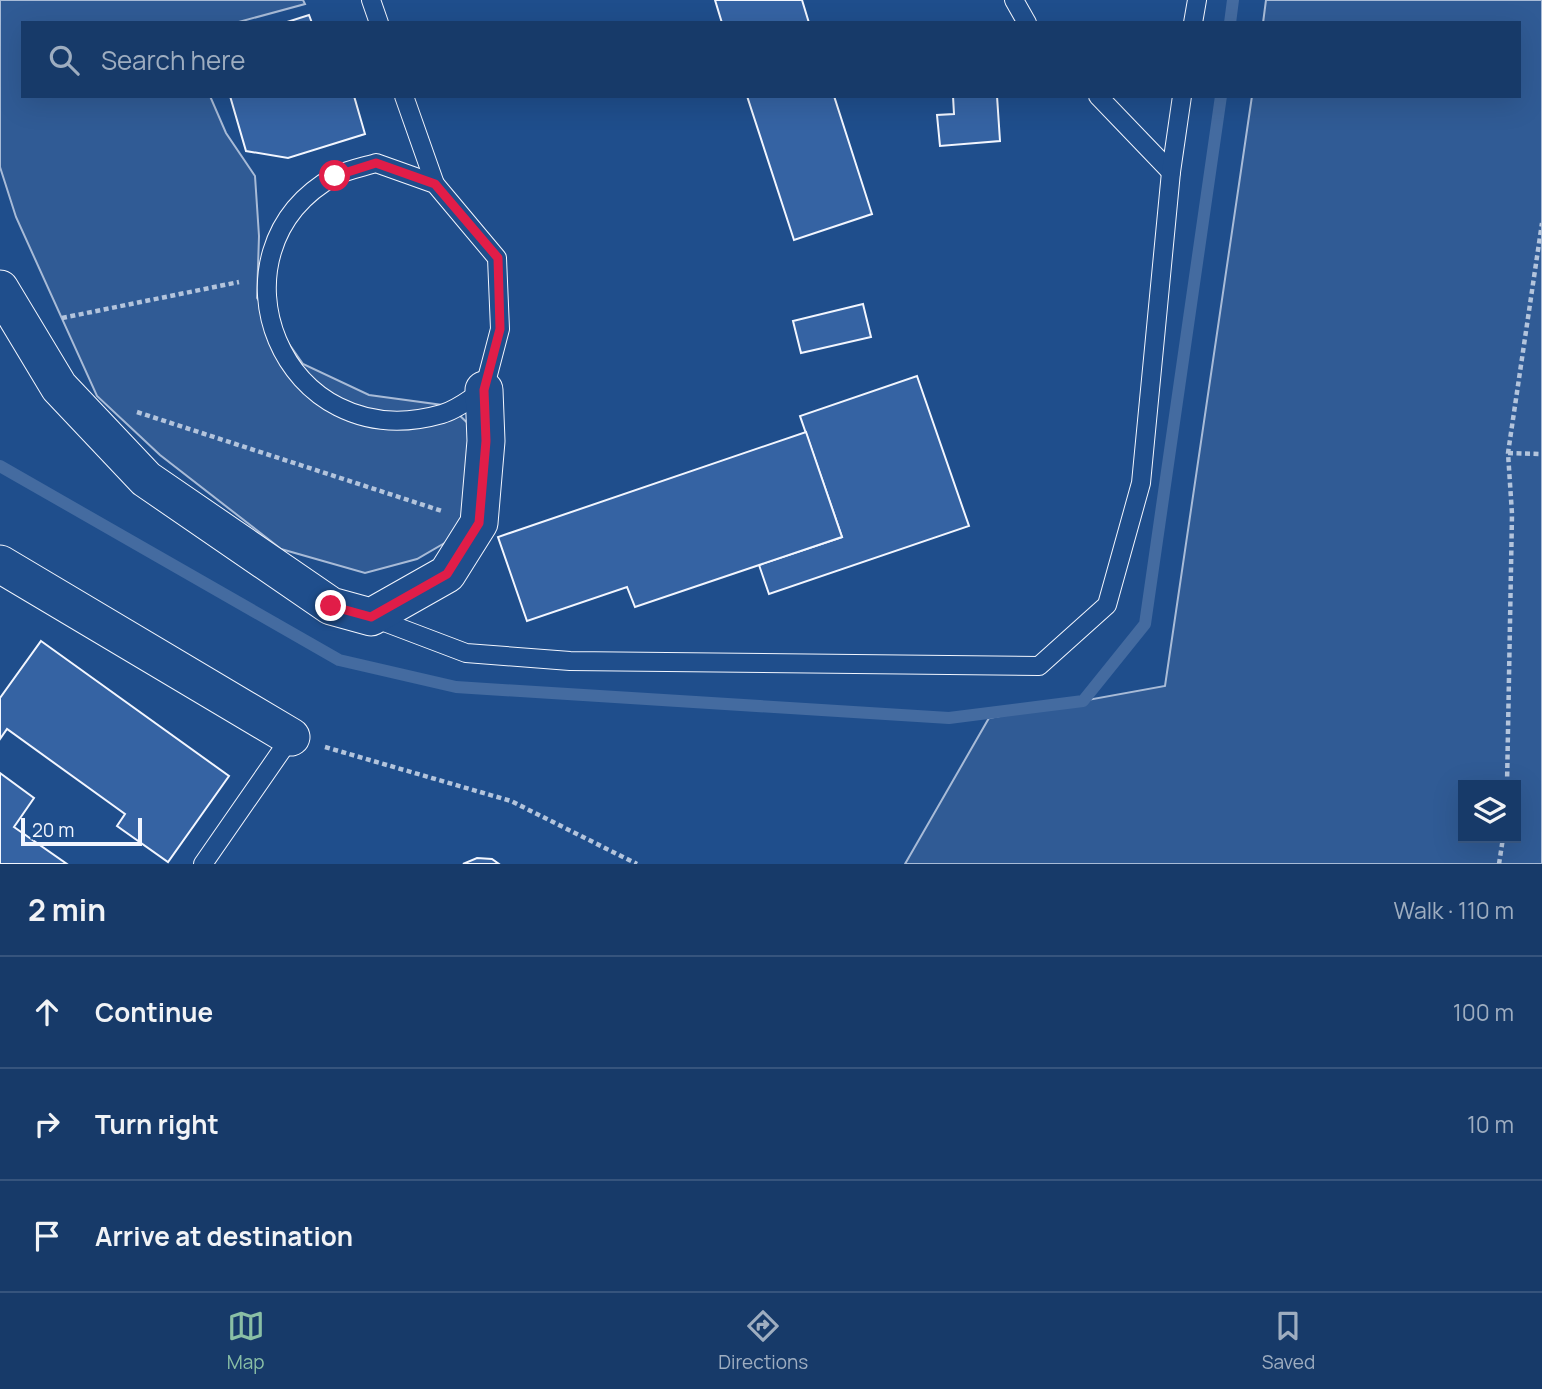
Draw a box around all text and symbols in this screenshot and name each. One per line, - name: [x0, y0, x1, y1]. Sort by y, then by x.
- search box: [21, 21, 1521, 98]
- icon: search: [45, 41, 83, 79]
- text: Search here: [101, 42, 246, 78]
- route start: [319, 160, 350, 191]
- route end: [315, 590, 346, 621]
- map controls: [1458, 780, 1521, 843]
- button: layers: [1458, 780, 1521, 843]
- scale bar: [21, 815, 142, 847]
- text: 20 m: [32, 817, 74, 843]
- text: 2 min: [28, 889, 106, 930]
- text: Walk · 110 m: [1393, 894, 1514, 926]
- icon: ahead: [28, 993, 66, 1031]
- text: Continue: [95, 994, 213, 1030]
- text: 100 m: [1453, 996, 1514, 1028]
- icon: right: [28, 1105, 66, 1143]
- text: Turn right: [95, 1106, 219, 1142]
- text: 10 m: [1467, 1108, 1514, 1140]
- icon: arrive: [28, 1217, 66, 1255]
- text: Arrive at destination: [95, 1218, 353, 1254]
- tab: Map: [227, 1307, 265, 1375]
- tab: Directions: [718, 1307, 808, 1375]
- tab: Saved: [1262, 1307, 1315, 1375]

